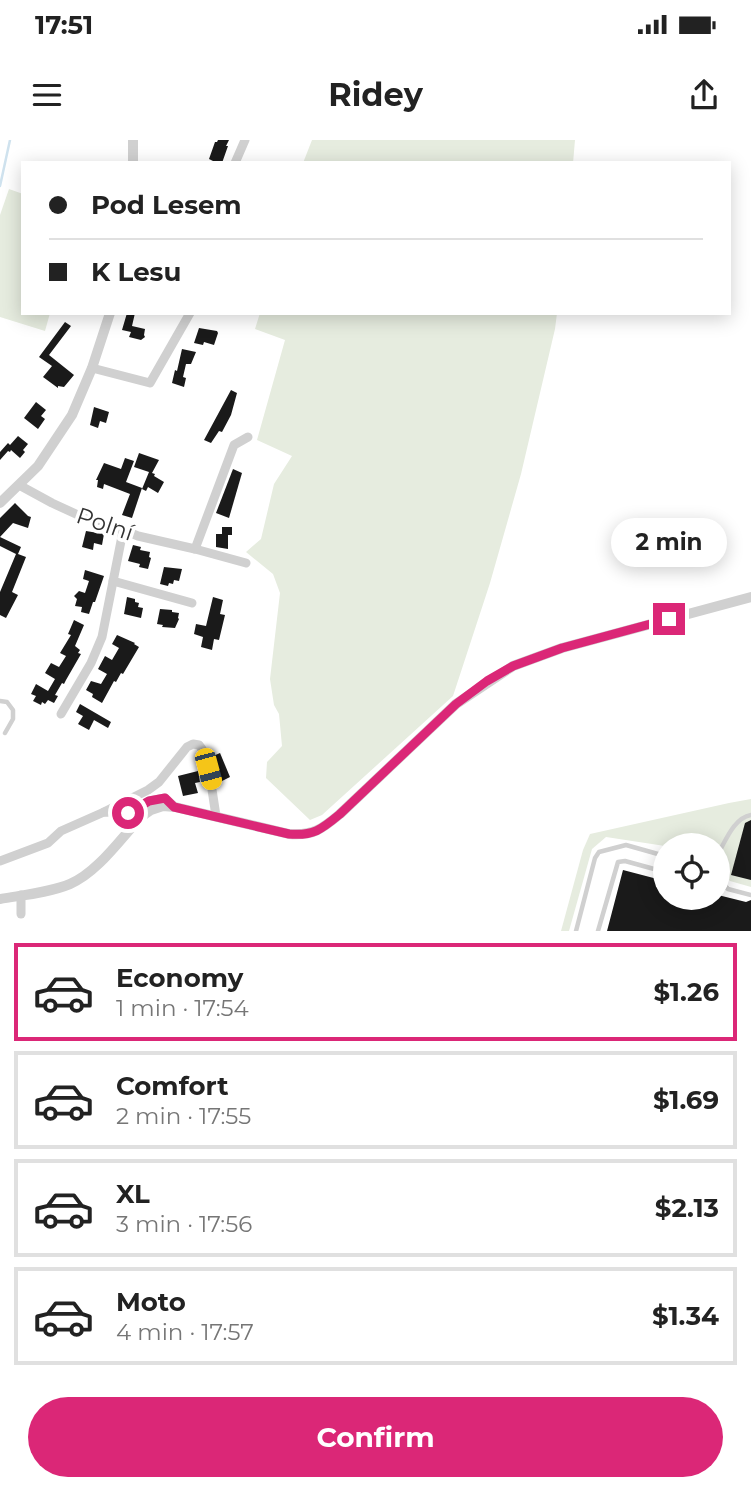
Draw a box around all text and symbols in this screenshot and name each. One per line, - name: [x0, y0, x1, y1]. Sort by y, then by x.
- text: 17:51: [35, 9, 93, 41]
- text: Ridey: [328, 75, 423, 114]
- icon: menu: [28, 76, 66, 114]
- icon: share: [685, 76, 723, 114]
- text: Pod Lesem: [91, 189, 242, 221]
- text: K Lesu: [91, 256, 181, 288]
- street label: Polní: [73, 501, 138, 547]
- callout: 2 min: [611, 518, 727, 566]
- text: 2 min: [635, 528, 703, 556]
- route end: [653, 603, 685, 635]
- car: [193, 746, 224, 792]
- route start: [112, 797, 144, 829]
- map controls: [653, 833, 730, 910]
- button: locate: [653, 833, 730, 910]
- icon: car: [32, 961, 95, 1024]
- text: Economy: [116, 962, 243, 994]
- text: $1.26: [654, 976, 719, 1008]
- text: 1 min · 17:54: [116, 994, 249, 1022]
- icon: car: [32, 1069, 95, 1132]
- text: Comfort: [116, 1070, 228, 1102]
- text: $1.69: [653, 1084, 719, 1116]
- text: 2 min · 17:55: [116, 1102, 251, 1130]
- icon: car: [32, 1177, 95, 1240]
- text: XL: [116, 1178, 150, 1210]
- text: $2.13: [655, 1192, 719, 1224]
- text: 3 min · 17:56: [116, 1210, 252, 1238]
- icon: car: [32, 1285, 95, 1348]
- text: Moto: [116, 1286, 186, 1318]
- text: $1.34: [652, 1300, 719, 1332]
- text: 4 min · 17:57: [116, 1318, 254, 1346]
- button: Confirm: [28, 1397, 723, 1477]

